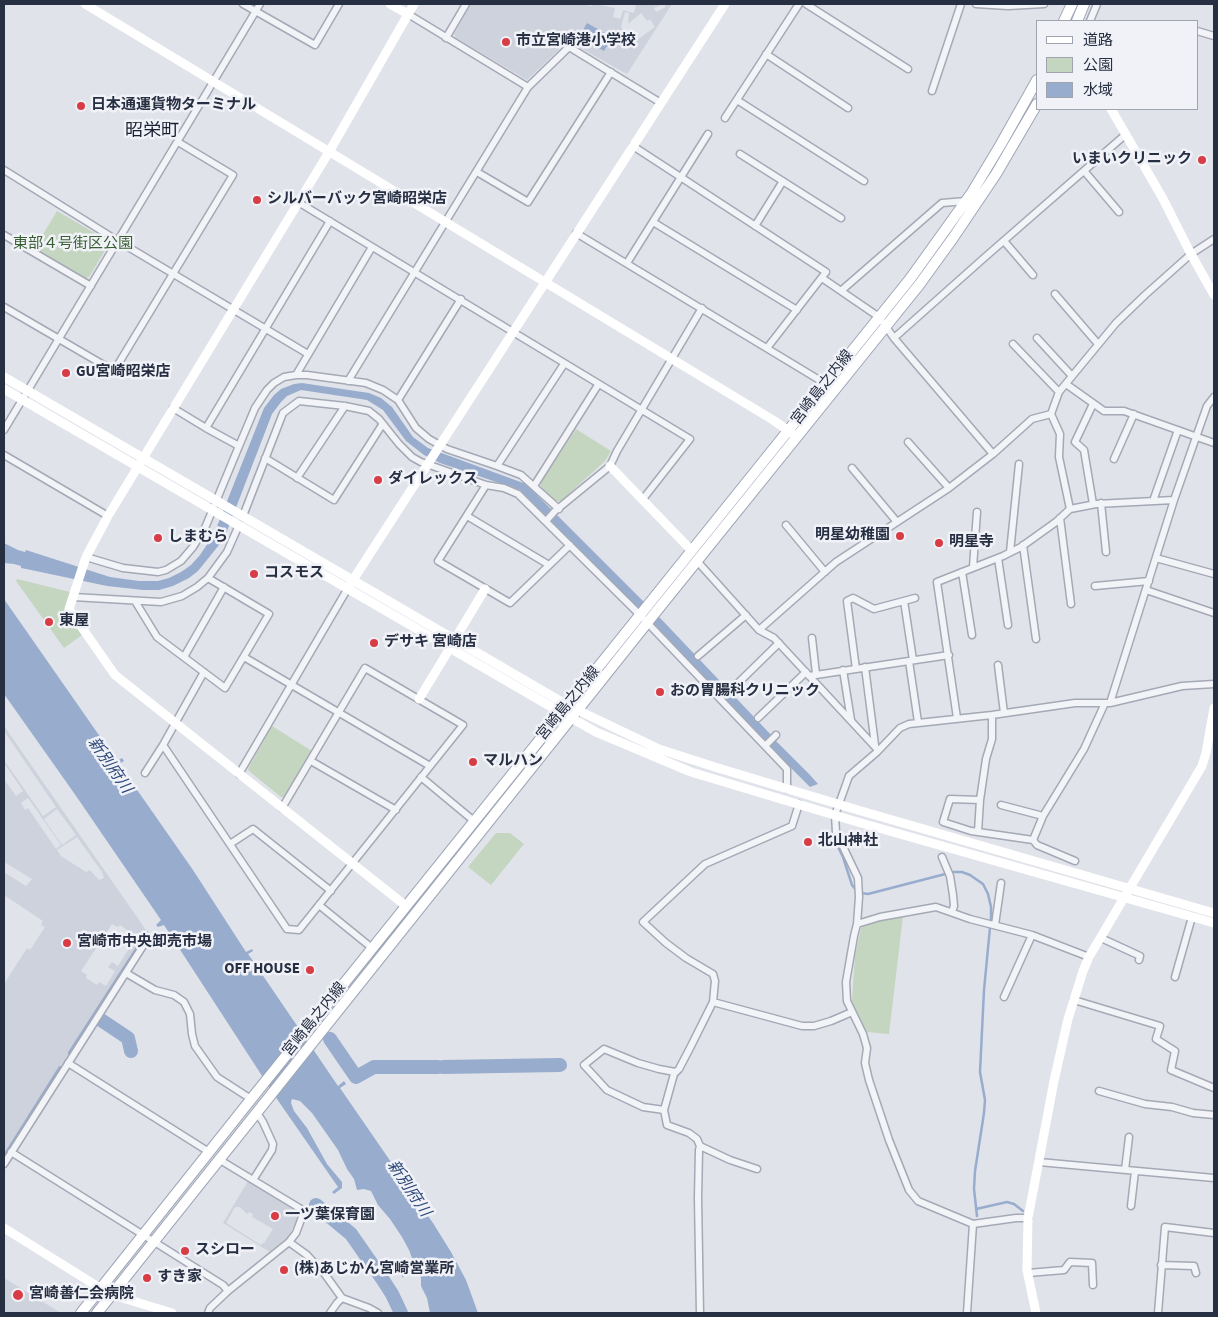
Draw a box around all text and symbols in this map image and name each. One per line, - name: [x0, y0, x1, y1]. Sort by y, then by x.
- legend: [1036, 20, 1198, 110]
- text: 道路: [1083, 30, 1113, 51]
- place label: 市立宮崎港小学校: [516, 33, 636, 51]
- marker: 市立宮崎港小学校: [500, 36, 512, 48]
- text: 公園: [1083, 55, 1113, 76]
- text: 水域: [1083, 80, 1113, 101]
- place label: 日本通運貨物ターミナル: [91, 97, 256, 115]
- marker: 日本通運貨物ターミナル: [75, 100, 87, 112]
- district label: 昭栄町: [125, 121, 179, 143]
- place label: いまいクリニック: [1072, 151, 1192, 169]
- marker: いまいクリニック: [1196, 154, 1208, 166]
- place label: シルバーバック宮崎昭栄店: [267, 191, 447, 209]
- marker: シルバーバック宮崎昭栄店: [251, 194, 263, 206]
- park label: 東部４号街区公園: [13, 236, 133, 254]
- street label: 宮崎島之内線: [788, 347, 858, 429]
- place label: GU宮崎昭栄店: [76, 364, 171, 382]
- marker: GU宮崎昭栄店: [60, 367, 72, 379]
- place label: ダイレックス: [388, 471, 478, 489]
- marker: ダイレックス: [372, 474, 384, 486]
- place label: 明星幼稚園: [815, 527, 890, 545]
- place label: しまむら: [168, 529, 228, 547]
- marker: 明星幼稚園: [894, 530, 906, 542]
- marker: しまむら: [152, 532, 164, 544]
- place label: 明星寺: [949, 534, 994, 552]
- marker: 明星寺: [933, 537, 945, 549]
- place label: コスモス: [264, 565, 324, 583]
- marker: コスモス: [248, 568, 260, 580]
- place label: 東屋: [59, 613, 89, 631]
- marker: 東屋: [43, 616, 55, 628]
- place label: デサキ 宮崎店: [384, 634, 477, 652]
- marker: デサキ 宮崎店: [368, 637, 380, 649]
- street label: 宮崎島之内線: [534, 663, 604, 745]
- place label: おの胃腸科クリニック: [670, 683, 820, 701]
- marker: おの胃腸科クリニック: [654, 686, 666, 698]
- water label: 新別府川: [83, 734, 135, 798]
- place label: マルハン: [483, 753, 543, 771]
- marker: マルハン: [467, 756, 479, 768]
- place label: 北山神社: [818, 833, 878, 851]
- marker: 北山神社: [802, 836, 814, 848]
- place label: 宮崎市中央卸売市場: [77, 934, 212, 952]
- marker: 宮崎市中央卸売市場: [61, 937, 73, 949]
- place label: OFF HOUSE: [224, 961, 300, 979]
- marker: OFF HOUSE: [304, 964, 316, 976]
- street label: 宮崎島之内線: [280, 979, 350, 1061]
- water label: 新別府川: [382, 1157, 434, 1221]
- place label: 一ツ葉保育園: [285, 1207, 375, 1225]
- marker: 一ツ葉保育園: [269, 1210, 281, 1222]
- place label: スシロー: [195, 1242, 255, 1260]
- marker: スシロー: [179, 1245, 191, 1257]
- place label: (株)あじかん宮崎営業所: [294, 1261, 454, 1279]
- marker: (株)あじかん宮崎営業所: [278, 1264, 290, 1276]
- place label: すき家: [157, 1269, 202, 1287]
- marker: すき家: [141, 1272, 153, 1284]
- place label: 宮崎善仁会病院: [29, 1286, 134, 1304]
- marker: 宮崎善仁会病院: [11, 1288, 25, 1302]

